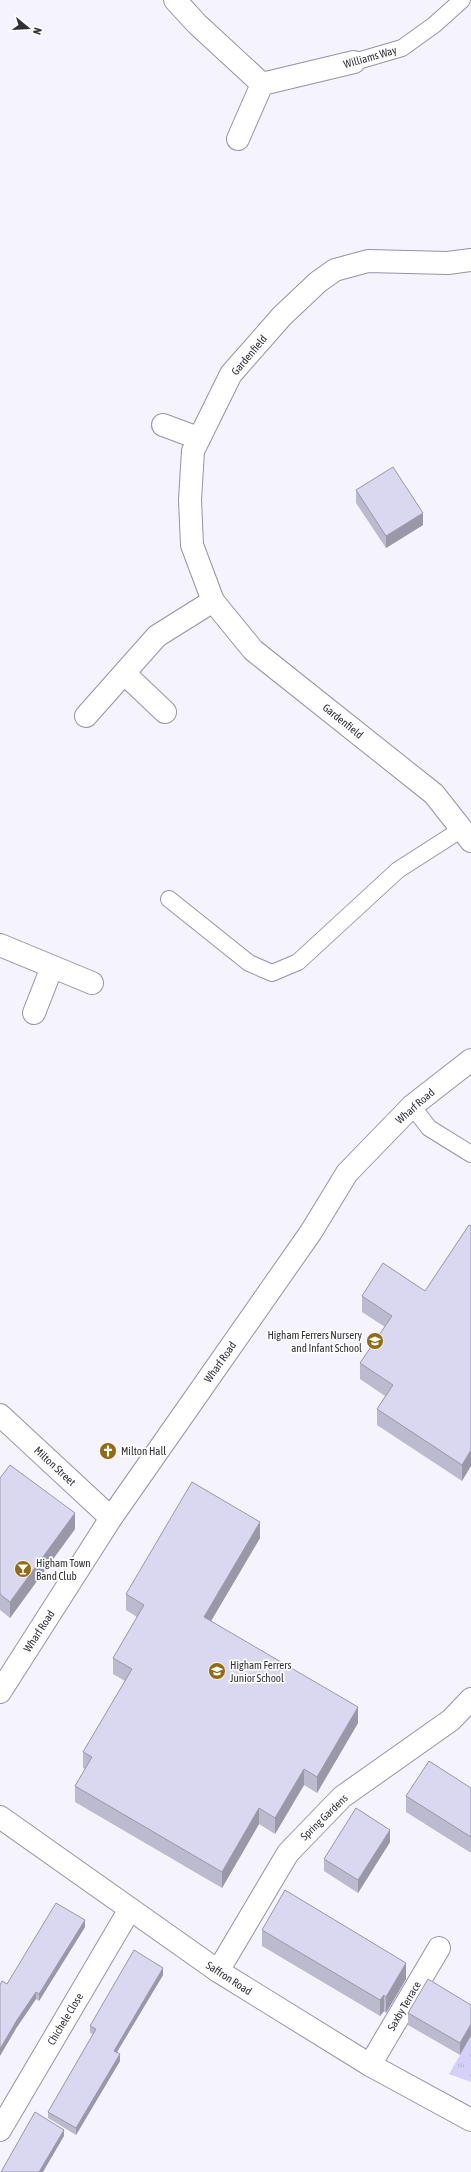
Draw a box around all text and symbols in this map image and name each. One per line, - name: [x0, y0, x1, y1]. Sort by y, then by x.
- north arrow: [8, 8, 48, 48]
- text: N: [31, 26, 44, 36]
- street label: Williams Way: [342, 44, 398, 70]
- street label: Gardenfield: [229, 333, 269, 377]
- street label: Gardenfield: [320, 701, 366, 741]
- street label: Wharf Road: [393, 1086, 437, 1126]
- place label: Higham Ferrers Nursery and Infant School: [267, 1329, 362, 1354]
- school or university icon: Higham Ferrers Nursery and Infant School: [365, 1331, 385, 1351]
- street label: Wharf Road: [202, 1339, 238, 1385]
- church icon: Milton Hall: [98, 1441, 118, 1461]
- street label: Milton Street: [32, 1444, 78, 1488]
- place label: Milton Hall: [121, 1445, 166, 1457]
- place label: Higham Town Band Club: [36, 1557, 91, 1582]
- bar icon: Higham Town Band Club: [13, 1559, 33, 1579]
- street label: Wharf Road: [21, 1608, 57, 1654]
- place label: Higham Ferrers Junior School: [230, 1659, 291, 1684]
- school or university icon: Higham Ferrers Junior School: [207, 1661, 227, 1681]
- street label: Spring Gardens: [298, 1791, 350, 1842]
- street label: Saffron Road: [204, 1959, 254, 1997]
- street label: Saxby Terrace: [385, 1979, 423, 2033]
- street label: Chichele Close: [45, 1991, 85, 2047]

